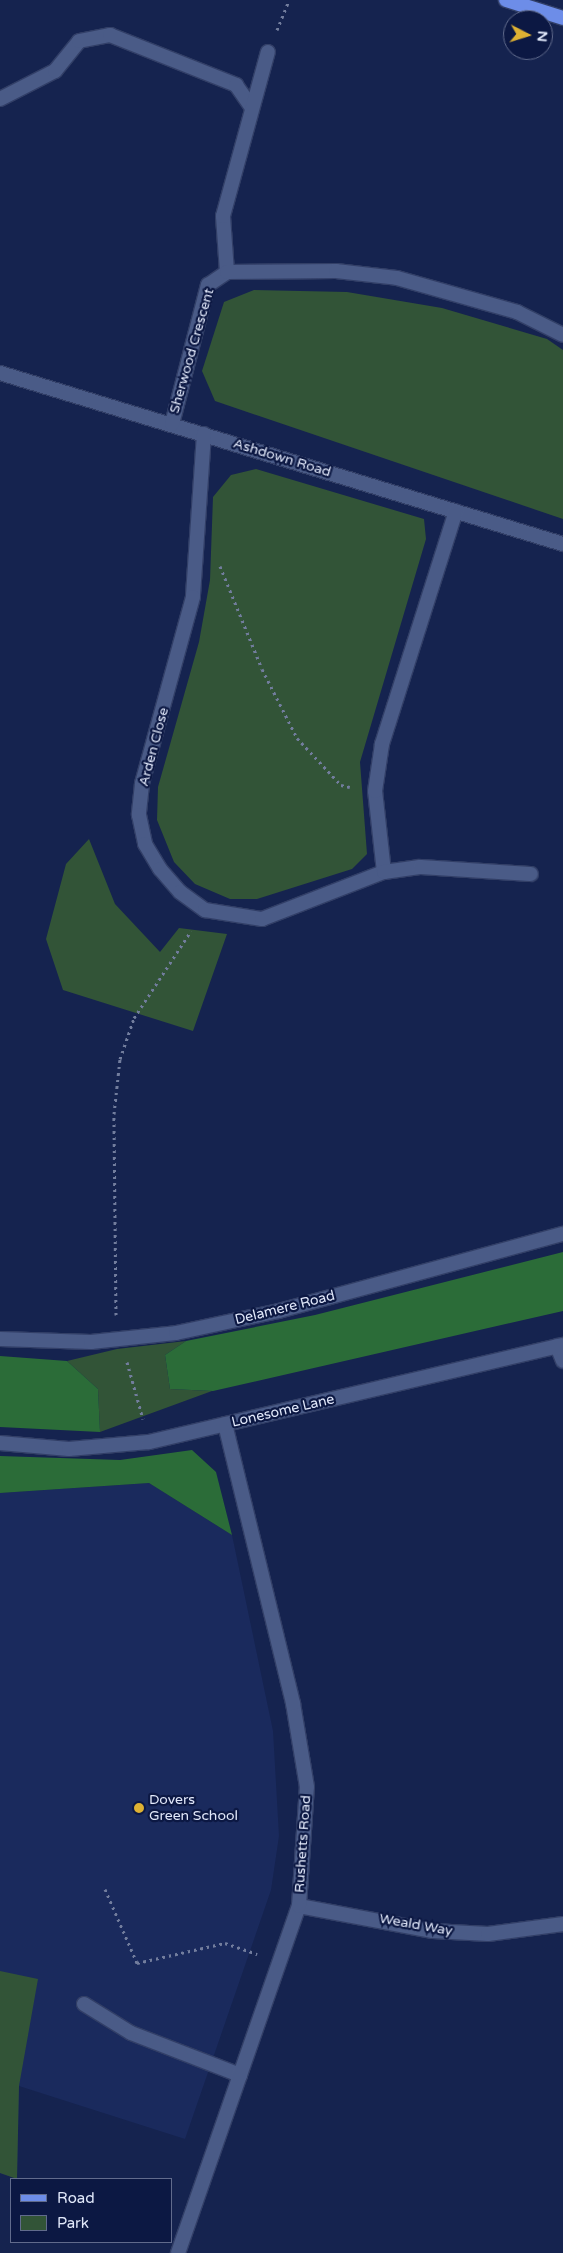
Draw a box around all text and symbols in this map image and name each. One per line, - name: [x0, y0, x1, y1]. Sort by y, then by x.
- north arrow: [503, 10, 553, 60]
- text: N: [533, 30, 551, 43]
- street label: Sherwood Crescent: [166, 287, 218, 415]
- street label: Ashdown Road: [231, 435, 333, 481]
- street label: Arden Close: [135, 706, 173, 788]
- street label: Delamere Road: [233, 1287, 337, 1329]
- street label: Lonesome Lane: [230, 1391, 336, 1431]
- place label: Dovers Green School: [149, 1792, 238, 1824]
- street label: Rushetts Road: [291, 1795, 315, 1893]
- marker: Dovers Green School: [133, 1802, 145, 1814]
- street label: Weald Way: [378, 1910, 454, 1940]
- legend: [10, 2178, 172, 2243]
- text: Road: [57, 2189, 95, 2207]
- text: Park: [57, 2214, 89, 2232]

